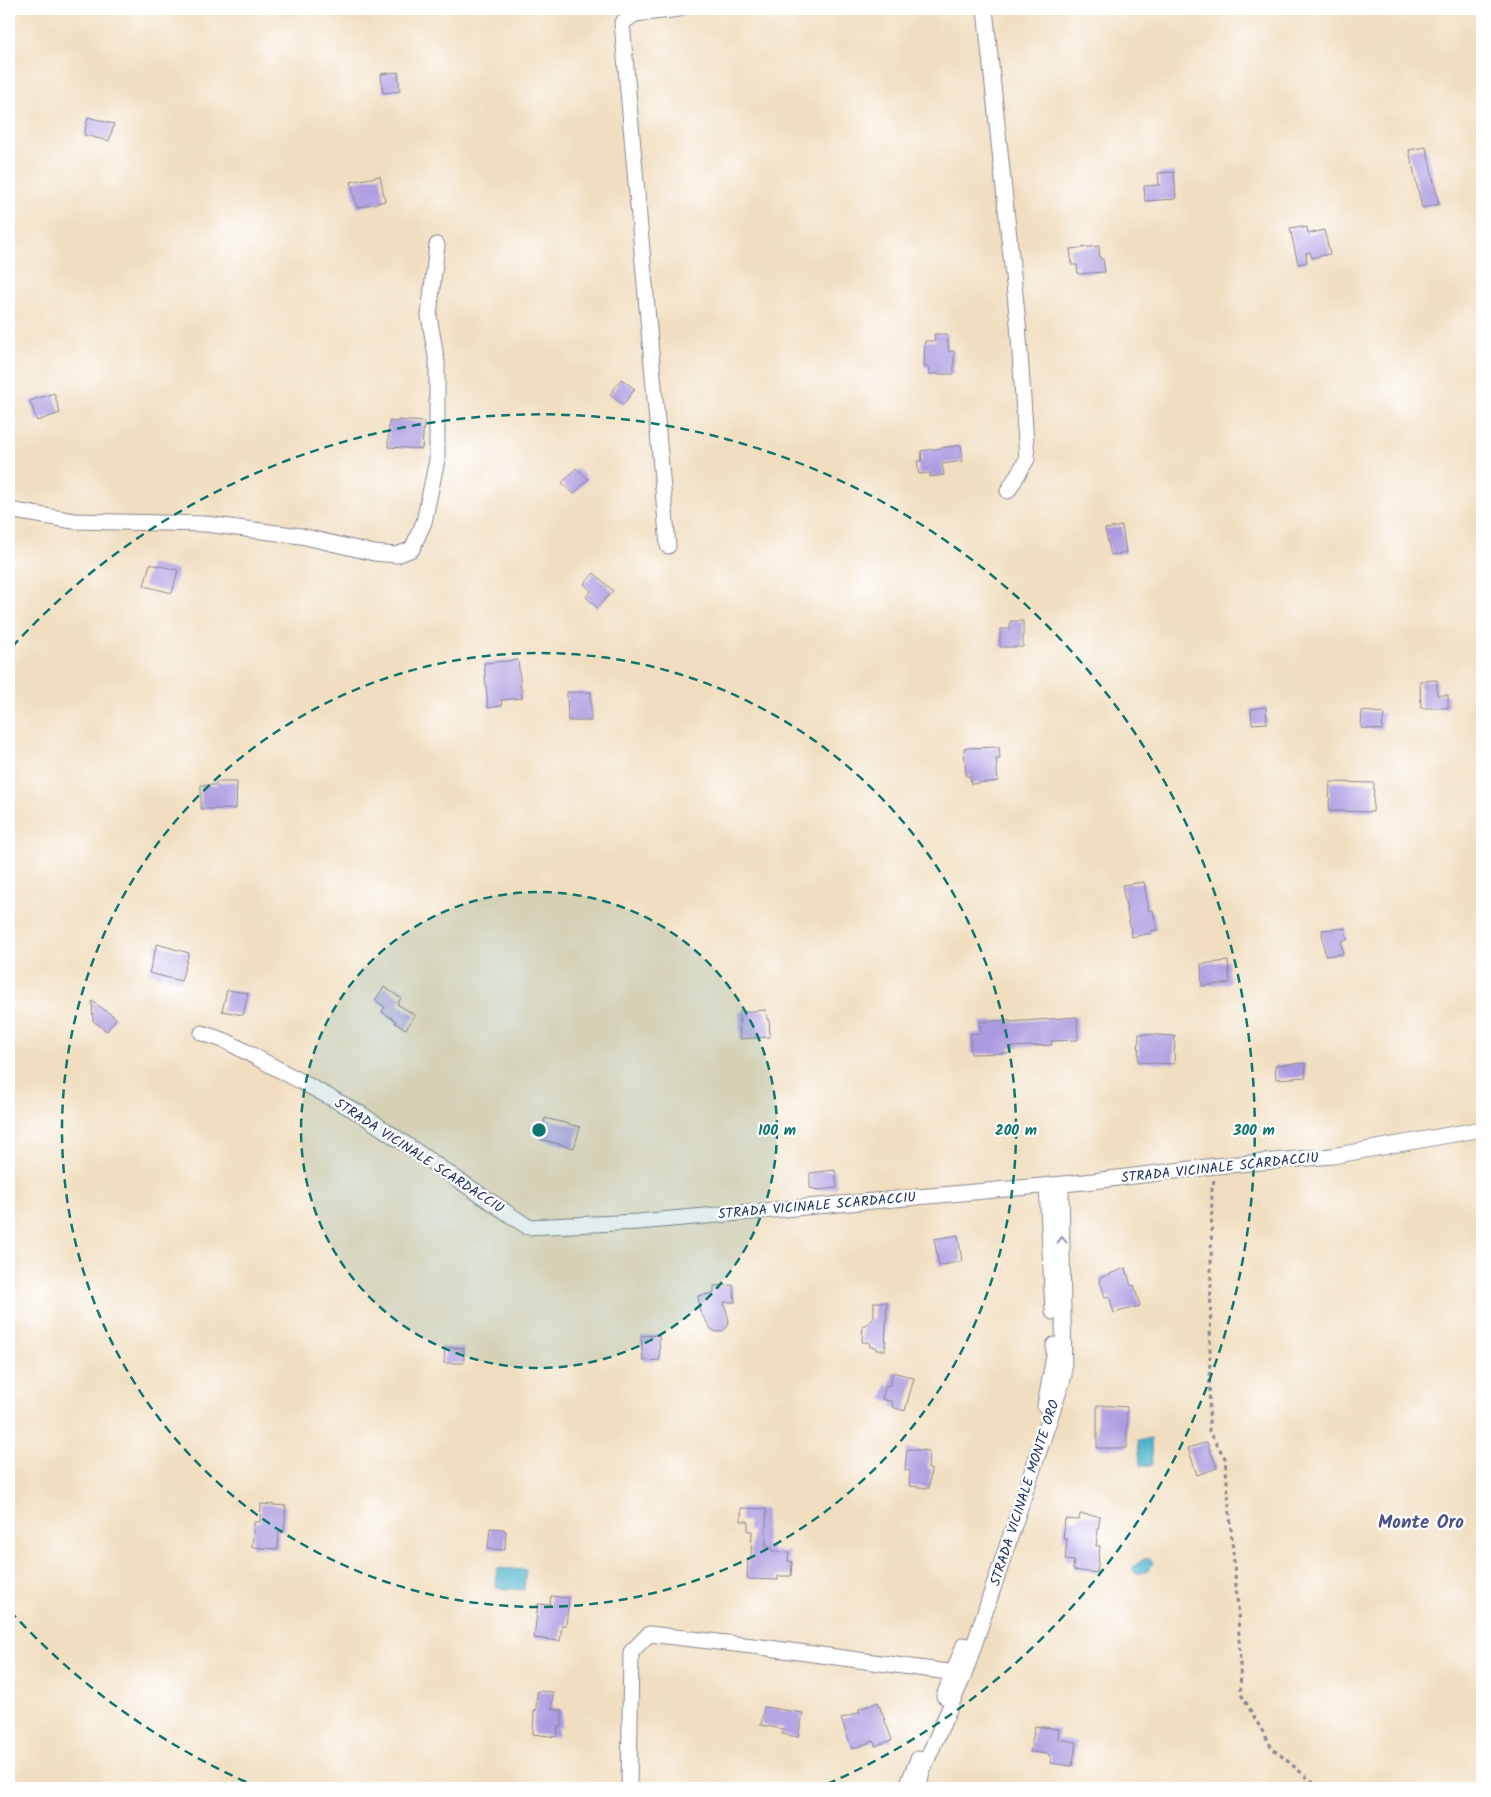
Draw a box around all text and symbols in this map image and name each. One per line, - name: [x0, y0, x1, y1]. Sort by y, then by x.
- street label: STRADA VICINALE SCARDACCIU: [330, 1093, 508, 1219]
- text: 100 m: [758, 1119, 796, 1143]
- text: 200 m: [995, 1119, 1037, 1143]
- text: 300 m: [1232, 1119, 1275, 1143]
- centre of rings: [530, 1121, 548, 1139]
- street label: STRADA VICINALE SCARDACCIU: [1120, 1147, 1320, 1189]
- street label: STRADA VICINALE SCARDACCIU: [717, 1186, 917, 1226]
- one-way arrow: [1057, 1235, 1067, 1243]
- street label: STRADA VICINALE MONTE ORO: [984, 1397, 1066, 1589]
- district label: Monte Oro: [1378, 1508, 1464, 1538]

